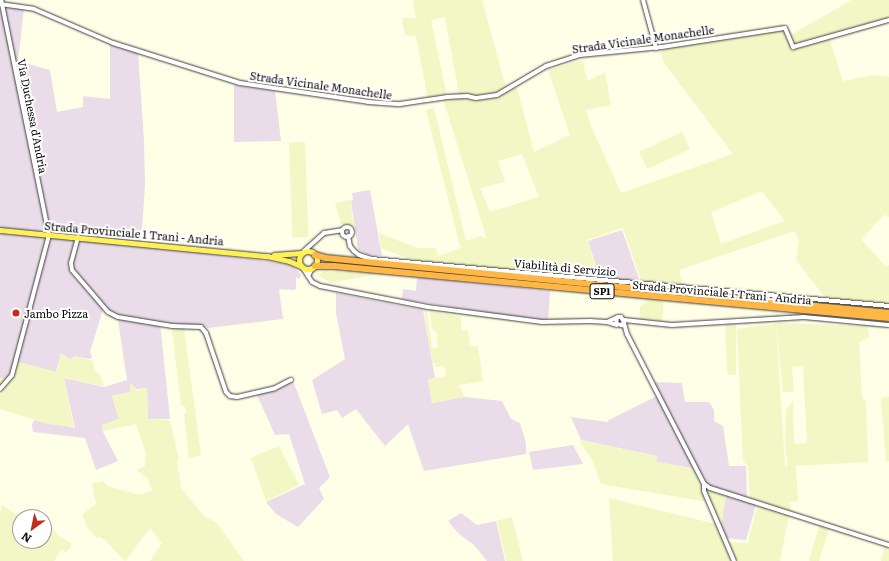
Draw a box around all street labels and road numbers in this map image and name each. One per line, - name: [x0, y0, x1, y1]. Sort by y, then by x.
- street label: Strada Vicinale Monachelle: [571, 22, 715, 56]
- street label: Via Duchessa d'Andria: [15, 58, 51, 174]
- street label: Strada Vicinale Monachelle: [249, 68, 393, 102]
- street label: Strada Provinciale 1 Trani - Andria: [44, 219, 224, 247]
- street label: Viabilità di Servizio: [513, 256, 617, 278]
- street label: Strada Provinciale 1 Trani - Andria: [632, 278, 812, 306]
- road number: SP1: [589, 283, 615, 299]

